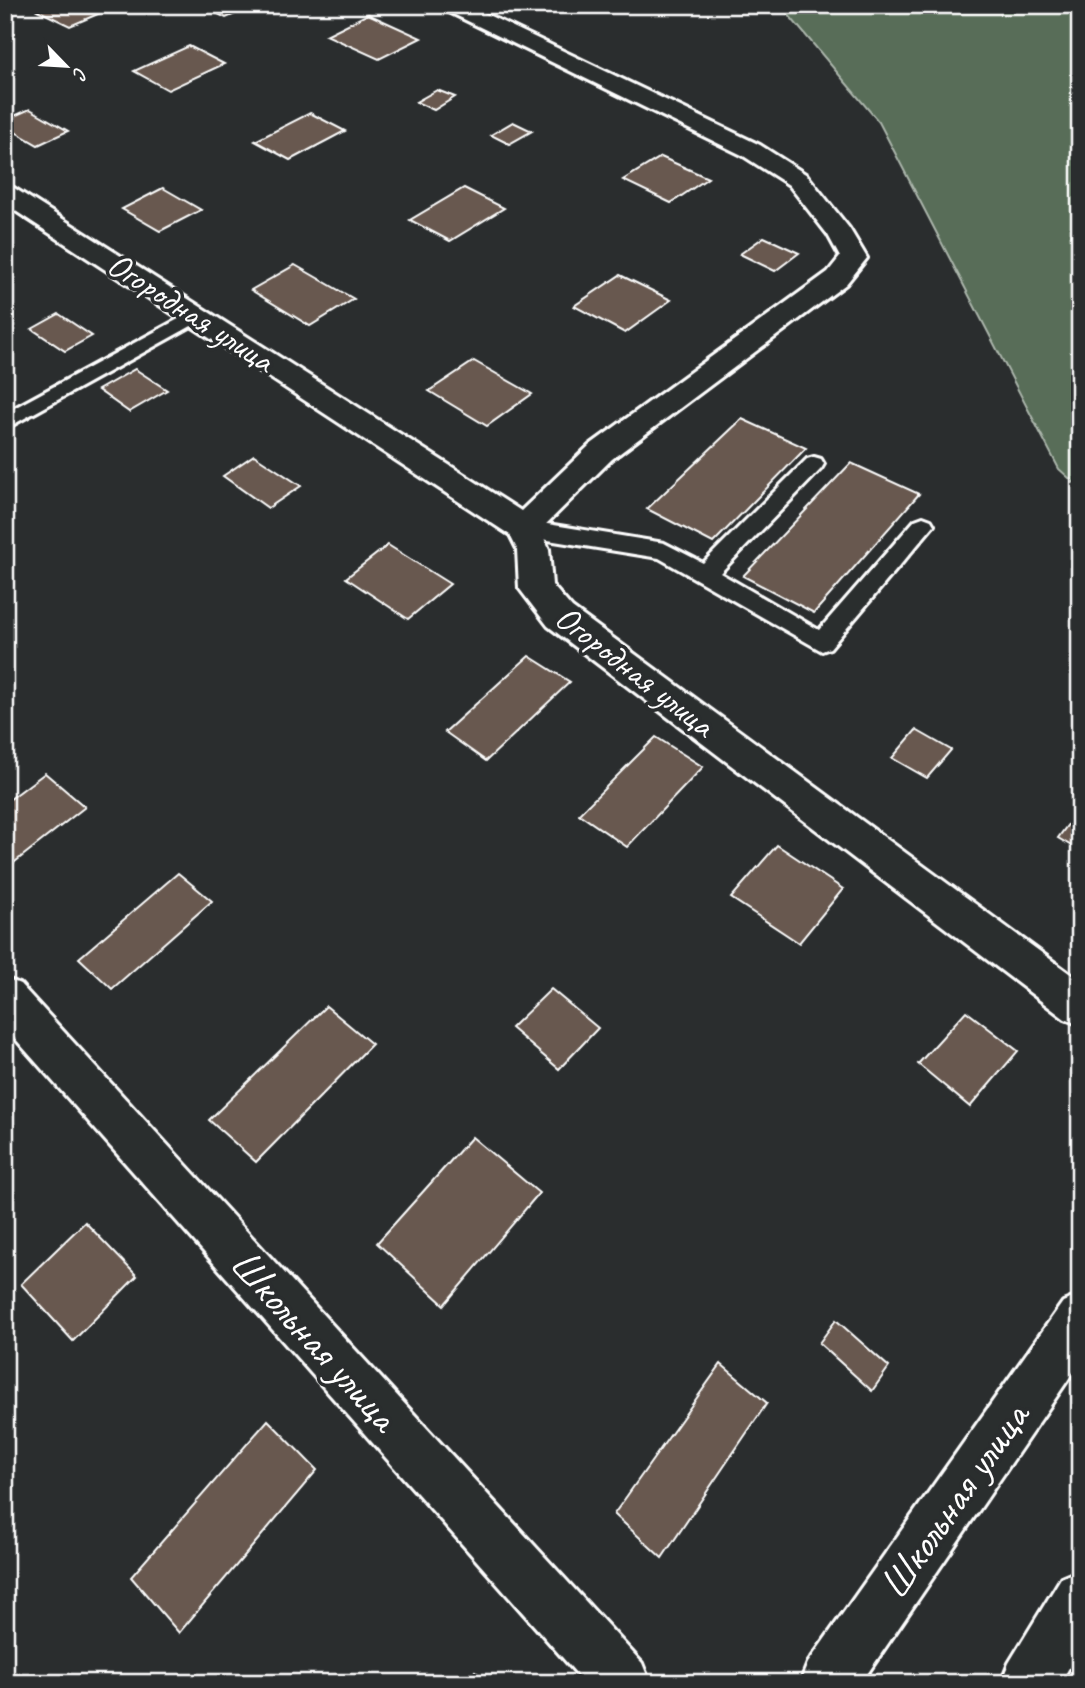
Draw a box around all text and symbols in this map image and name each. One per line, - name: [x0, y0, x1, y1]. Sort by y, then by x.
- north arrow: [32, 32, 102, 102]
- text: С: [67, 63, 93, 84]
- street label: Огородная улица: [99, 241, 285, 384]
- street label: Огородная улица: [546, 595, 726, 749]
- street label: Школьная улица: [218, 1238, 412, 1445]
- street label: Школьная улица: [867, 1390, 1043, 1609]

